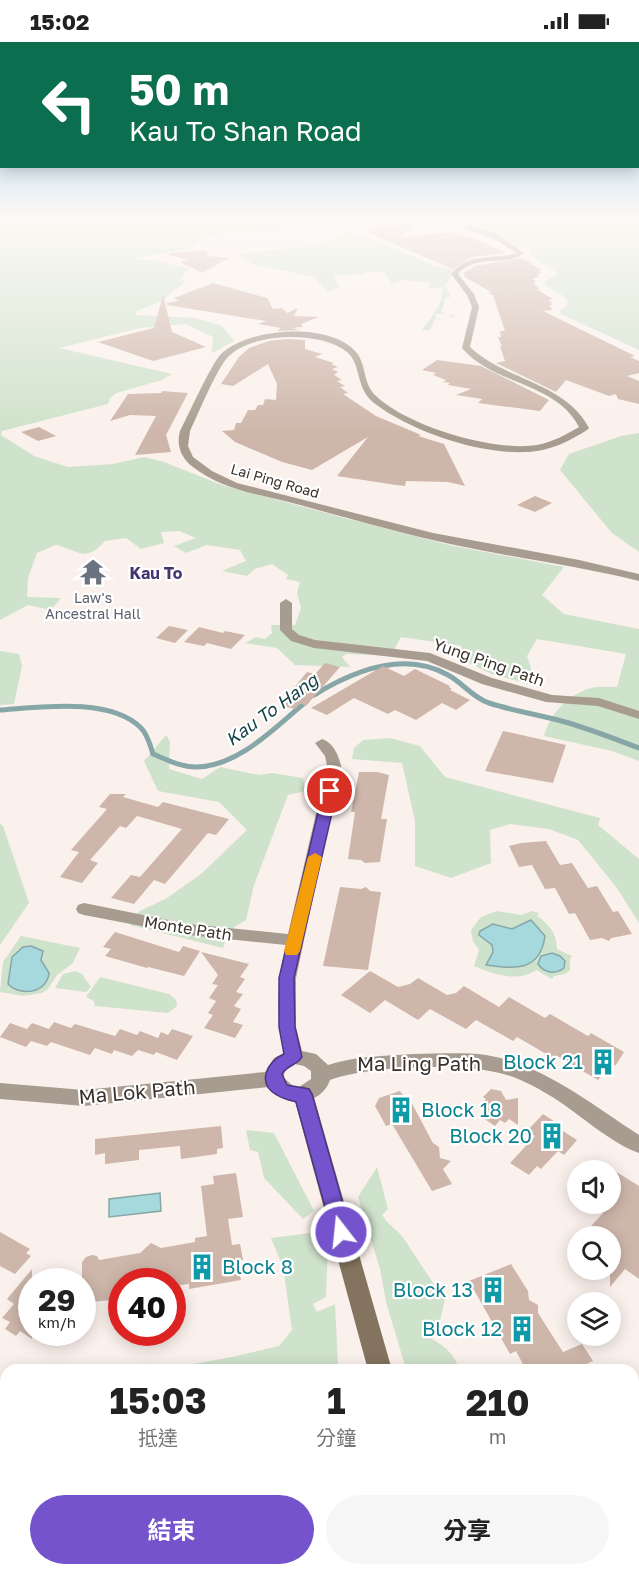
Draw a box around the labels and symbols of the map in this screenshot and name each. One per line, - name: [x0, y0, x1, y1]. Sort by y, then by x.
- street label: Lai Ping Road: [229, 460, 321, 501]
- temple icon: Law's Ancestral Hall: [78, 557, 108, 587]
- district label: Kau To: [130, 563, 183, 583]
- place label: Law's Ancestral Hall: [45, 589, 141, 622]
- street label: Yung Ping Path: [431, 634, 547, 690]
- water label: Kau To Hang: [221, 667, 323, 750]
- pin: [304, 765, 355, 816]
- street label: Monte Path: [143, 911, 233, 945]
- building icon: Block 21: [588, 1047, 618, 1077]
- place label: Block 21: [503, 1049, 583, 1073]
- street label: Ma Ling Path: [357, 1051, 481, 1075]
- street label: Ma Lok Path: [77, 1074, 196, 1108]
- building icon: Block 18: [386, 1095, 416, 1125]
- place label: Block 18: [421, 1097, 502, 1121]
- building icon: Block 20: [537, 1121, 567, 1151]
- place label: Block 20: [449, 1123, 532, 1147]
- position arrow: [309, 1200, 373, 1264]
- building icon: Block 8: [187, 1252, 217, 1282]
- place label: Block 8: [222, 1254, 293, 1278]
- speed limit sign: 40: [108, 1268, 186, 1346]
- building icon: Block 13: [478, 1275, 508, 1305]
- place label: Block 13: [393, 1277, 473, 1301]
- building icon: Block 12: [507, 1314, 537, 1344]
- place label: Block 12: [422, 1316, 502, 1340]

